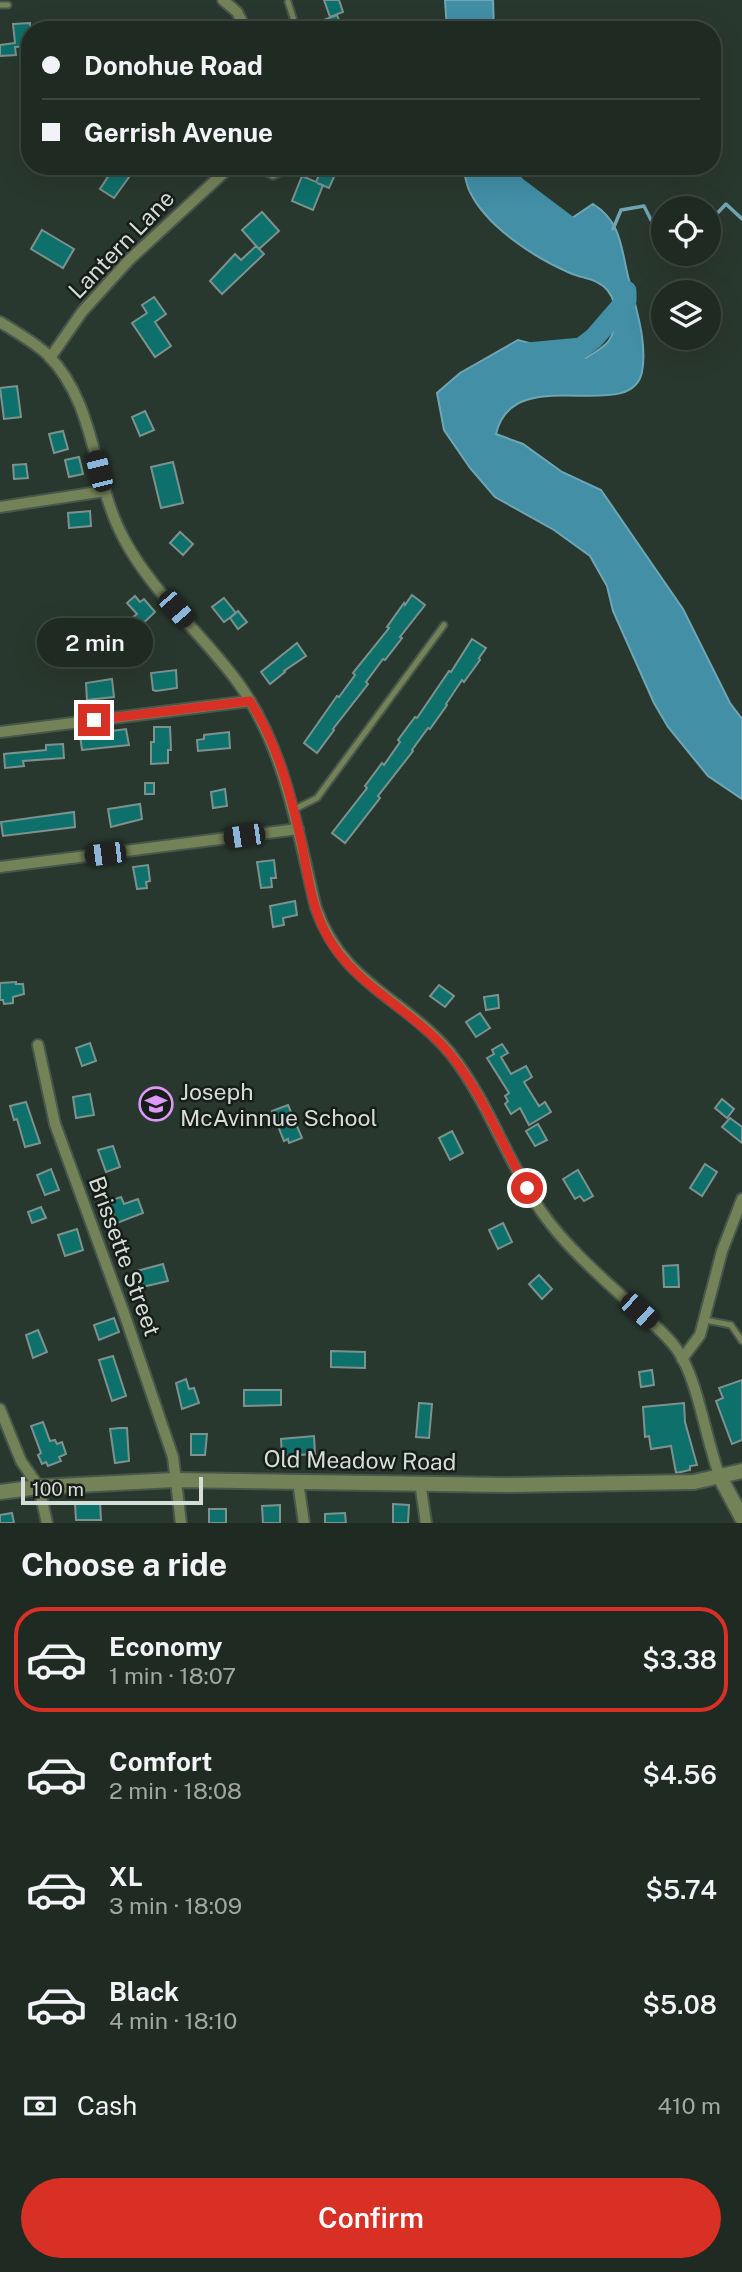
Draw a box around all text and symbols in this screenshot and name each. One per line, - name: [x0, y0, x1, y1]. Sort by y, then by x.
- text: Donohue Road: [84, 50, 263, 81]
- text: Gerrish Avenue: [84, 117, 273, 148]
- street label: Lantern Lane: [63, 184, 179, 304]
- map controls: [651, 196, 721, 350]
- button: locate: [651, 196, 721, 266]
- button: layers: [651, 280, 721, 350]
- car: [84, 448, 115, 494]
- car: [155, 586, 198, 632]
- callout: 2 min: [36, 618, 152, 668]
- text: 2 min: [65, 629, 125, 656]
- route end: [78, 704, 110, 736]
- car: [222, 823, 267, 849]
- car: [83, 841, 128, 867]
- place label: Joseph McAvinnue School: [180, 1078, 377, 1131]
- school or university icon: Joseph McAvinnue School: [137, 1085, 175, 1123]
- street label: Brissette Street: [84, 1172, 166, 1340]
- route start: [511, 1172, 543, 1204]
- car: [617, 1289, 662, 1333]
- street label: Old Meadow Road: [263, 1445, 457, 1475]
- scale bar: [21, 1474, 203, 1506]
- text: 100 m: [32, 1478, 84, 1500]
- text: Choose a ride: [21, 1546, 227, 1583]
- icon: car: [25, 1628, 88, 1691]
- text: Economy: [109, 1631, 222, 1662]
- text: $3.38: [642, 1644, 717, 1675]
- text: 1 min · 18:07: [109, 1662, 236, 1689]
- icon: car: [25, 1743, 88, 1806]
- text: Comfort: [109, 1746, 212, 1777]
- text: $4.56: [642, 1759, 717, 1790]
- text: 2 min · 18:08: [109, 1777, 242, 1804]
- icon: car: [25, 1858, 88, 1921]
- text: XL: [109, 1861, 143, 1892]
- text: $5.74: [645, 1874, 717, 1905]
- text: 3 min · 18:09: [109, 1892, 242, 1919]
- icon: car: [25, 1973, 88, 2036]
- text: Black: [109, 1976, 179, 2007]
- text: $5.08: [643, 1989, 717, 2020]
- text: 4 min · 18:10: [109, 2007, 237, 2034]
- icon: cash: [21, 2087, 59, 2125]
- text: Cash: [77, 2090, 137, 2121]
- text: 410 m: [658, 2092, 721, 2119]
- button: Confirm: [21, 2178, 721, 2258]

